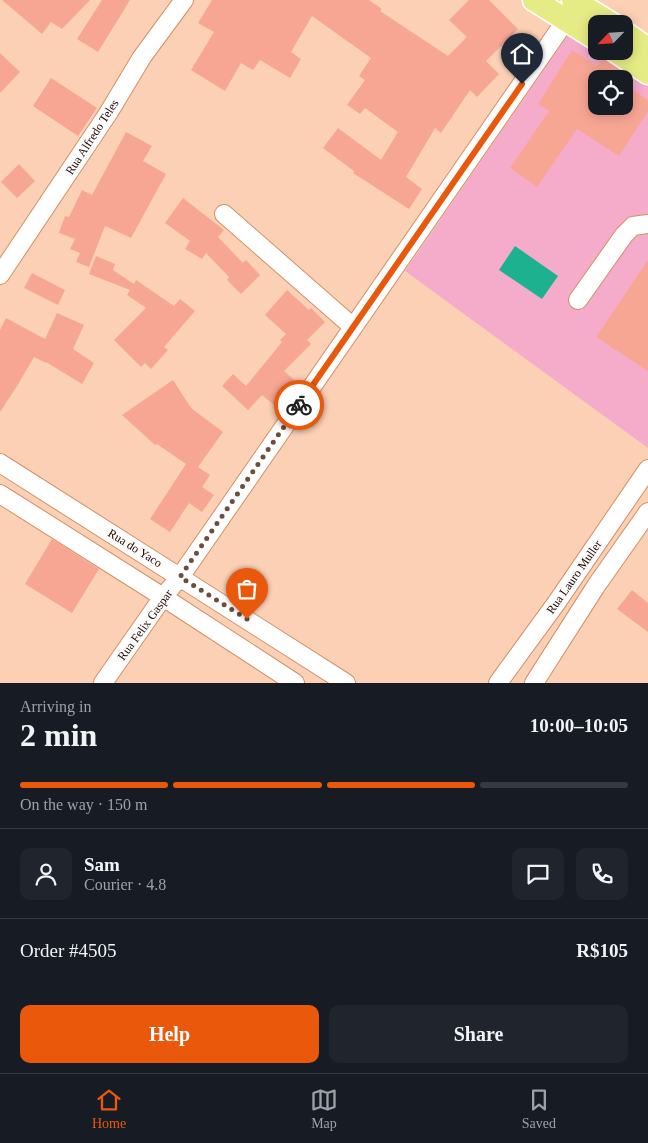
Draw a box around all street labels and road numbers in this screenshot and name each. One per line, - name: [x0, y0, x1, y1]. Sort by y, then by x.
- street label: Rua Alfredo Teles: [62, 96, 122, 177]
- street label: Rua do Yaco: [105, 526, 165, 570]
- street label: Rua Lauro Muller: [543, 537, 605, 617]
- street label: Rua Felix Gaspar: [115, 587, 175, 663]

